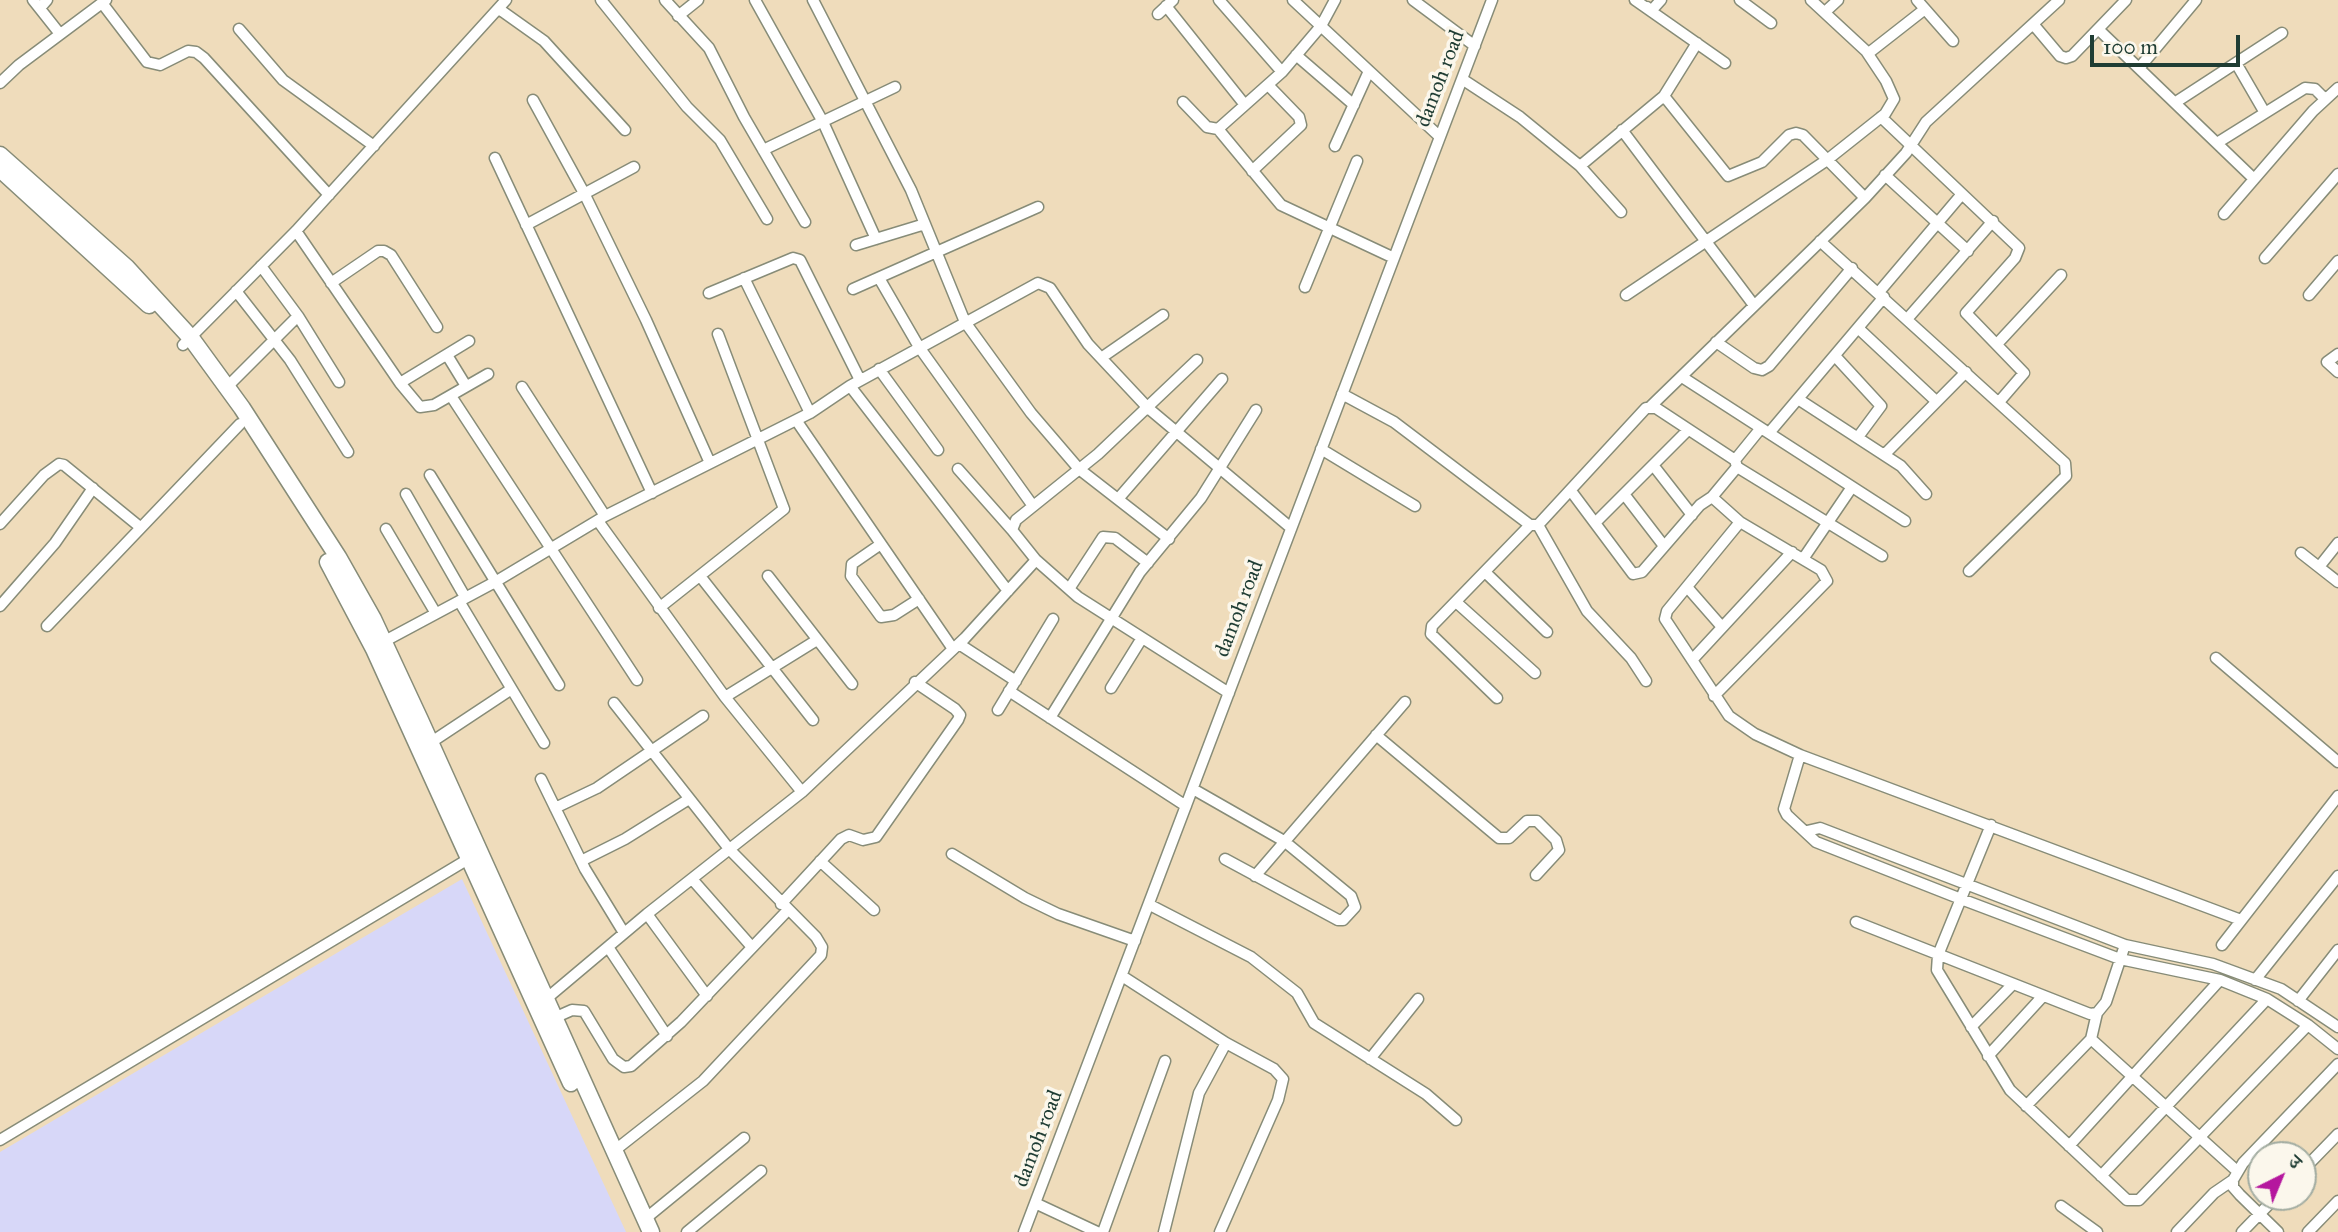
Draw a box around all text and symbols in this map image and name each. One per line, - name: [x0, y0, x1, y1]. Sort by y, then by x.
- scale bar: [2093, 21, 2244, 65]
- street label: damoh road: [1411, 27, 1471, 131]
- text: 100 m: [2103, 34, 2158, 60]
- street label: damoh road: [1210, 557, 1270, 661]
- street label: damoh road: [1009, 1087, 1069, 1191]
- north arrow: [2247, 1141, 2317, 1211]
- text: उ: [2284, 1150, 2307, 1173]

